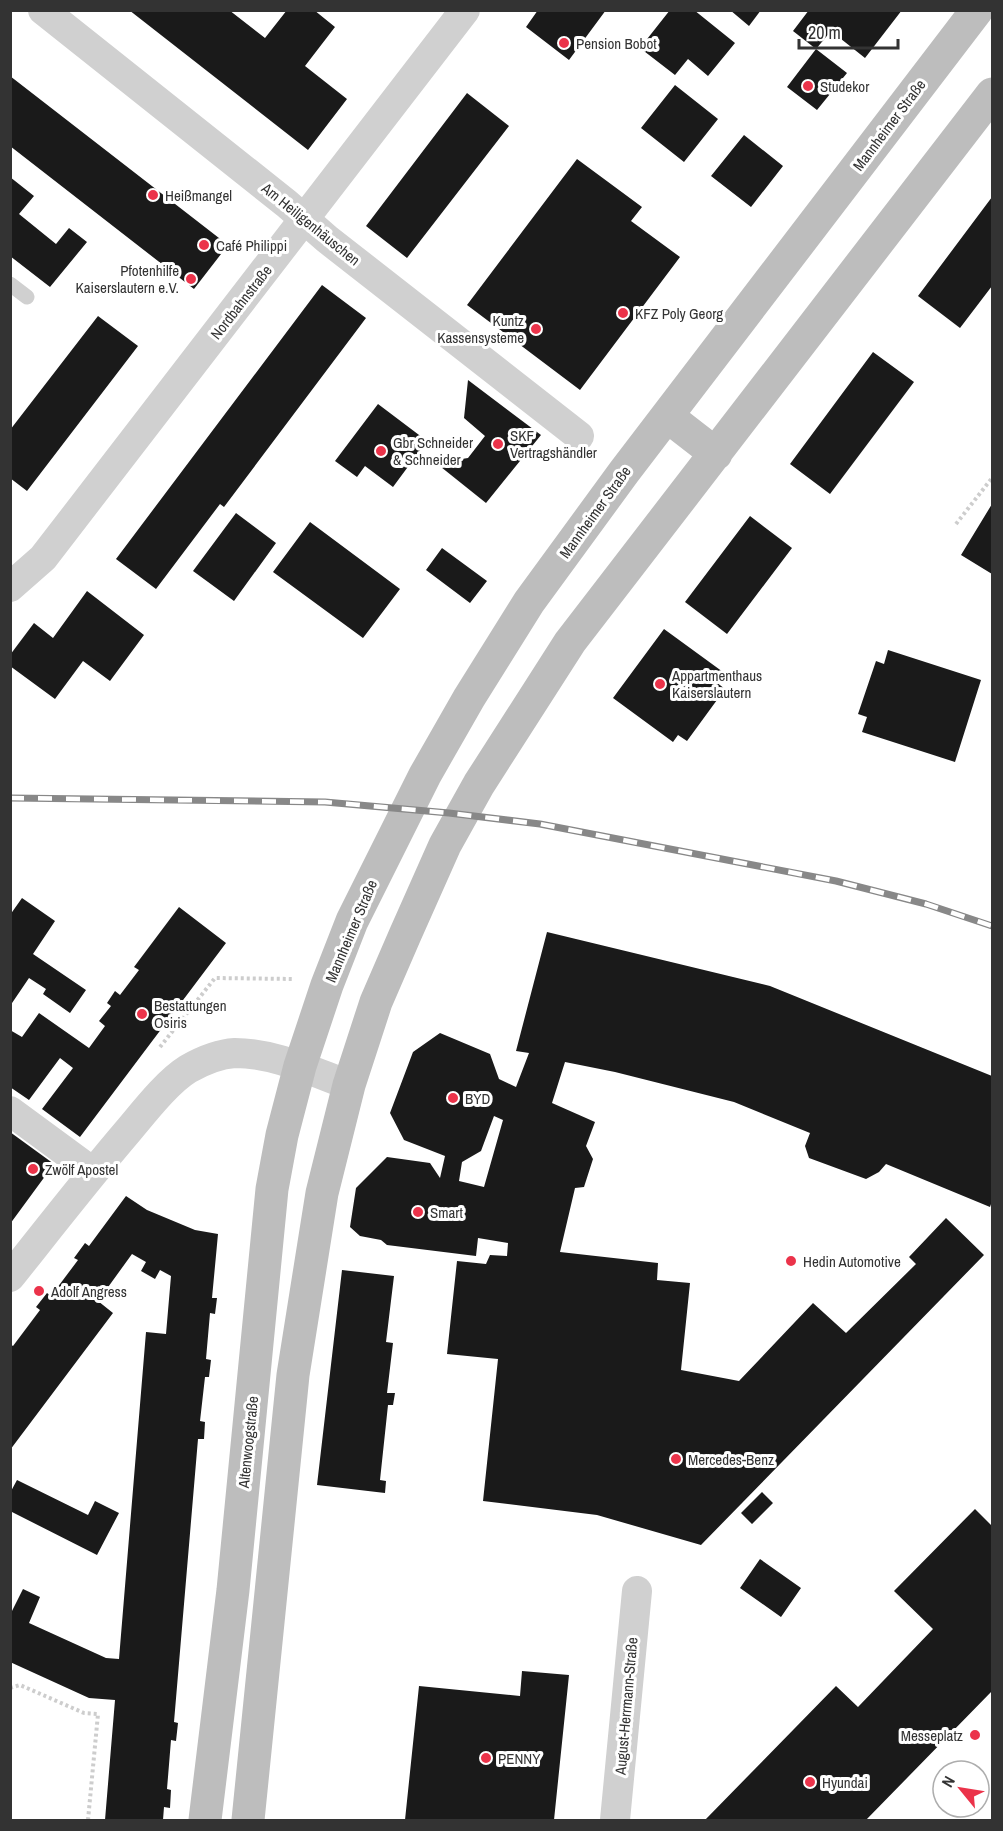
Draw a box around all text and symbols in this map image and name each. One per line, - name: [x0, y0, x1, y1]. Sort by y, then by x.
- scale bar: [799, 12, 898, 50]
- text: 20 m: [808, 20, 841, 45]
- place label: Pension Bobot: [576, 33, 657, 54]
- marker: Pension Bobot: [557, 36, 571, 50]
- street label: Mannheimer Straße: [848, 75, 930, 175]
- place label: Studekor: [820, 76, 869, 97]
- marker: Studekor: [801, 79, 815, 93]
- street label: Am Heiligenhäuschen: [257, 177, 365, 270]
- place label: Heißmangel: [165, 185, 232, 206]
- marker: Heißmangel: [146, 188, 160, 202]
- place label: Café Philippi: [216, 235, 287, 256]
- marker: Café Philippi: [197, 238, 211, 252]
- place label: Pfotenhilfe Kaiserslautern e.V.: [76, 260, 179, 298]
- street label: Nordbahnstraße: [205, 260, 277, 343]
- marker: Pfotenhilfe Kaiserslautern e.V.: [184, 272, 198, 286]
- place label: KFZ Poly Georg: [635, 303, 723, 324]
- marker: KFZ Poly Georg: [616, 306, 630, 320]
- place label: Kuntz Kassensysteme: [437, 310, 524, 348]
- marker: Kuntz Kassensysteme: [529, 322, 543, 336]
- place label: SKF Vertragshändler: [510, 425, 597, 463]
- place label: Gbr Schneider & Schneider: [393, 432, 473, 470]
- marker: SKF Vertragshändler: [491, 437, 505, 451]
- marker: Gbr Schneider & Schneider: [374, 444, 388, 458]
- street label: Mannheimer Straße: [554, 461, 636, 562]
- place label: Appartmenthaus Kaiserslautern: [671, 665, 762, 703]
- marker: Appartmenthaus Kaiserslautern: [653, 677, 667, 691]
- street label: Mannheimer Straße: [320, 876, 382, 985]
- place label: Bestattungen Osiris: [154, 995, 227, 1033]
- marker: Bestattungen Osiris: [135, 1007, 149, 1021]
- place label: BYD: [465, 1088, 490, 1109]
- marker: BYD: [446, 1091, 460, 1105]
- place label: Zwölf Apostel: [45, 1159, 118, 1180]
- marker: Zwölf Apostel: [26, 1162, 40, 1176]
- place label: Smart: [430, 1202, 463, 1223]
- marker: Smart: [411, 1205, 425, 1219]
- place label: Hedin Automotive: [803, 1251, 901, 1272]
- marker: Hedin Automotive: [784, 1254, 798, 1268]
- place label: Adolf Angress: [50, 1281, 127, 1302]
- marker: Adolf Angress: [32, 1284, 46, 1298]
- street label: Altenwoogstraße: [233, 1395, 263, 1490]
- place label: Mercedes-Benz: [688, 1449, 774, 1470]
- marker: Mercedes-Benz: [669, 1452, 683, 1466]
- street label: August-Herrmann-Straße: [609, 1636, 642, 1777]
- place label: Messeplatz: [901, 1725, 963, 1746]
- marker: Messeplatz: [968, 1728, 982, 1742]
- place label: PENNY: [498, 1748, 541, 1769]
- marker: PENNY: [479, 1751, 493, 1765]
- north arrow: [931, 1759, 991, 1819]
- place label: Hyundai: [822, 1772, 868, 1793]
- text: N: [936, 1772, 960, 1791]
- marker: Hyundai: [803, 1775, 817, 1789]

